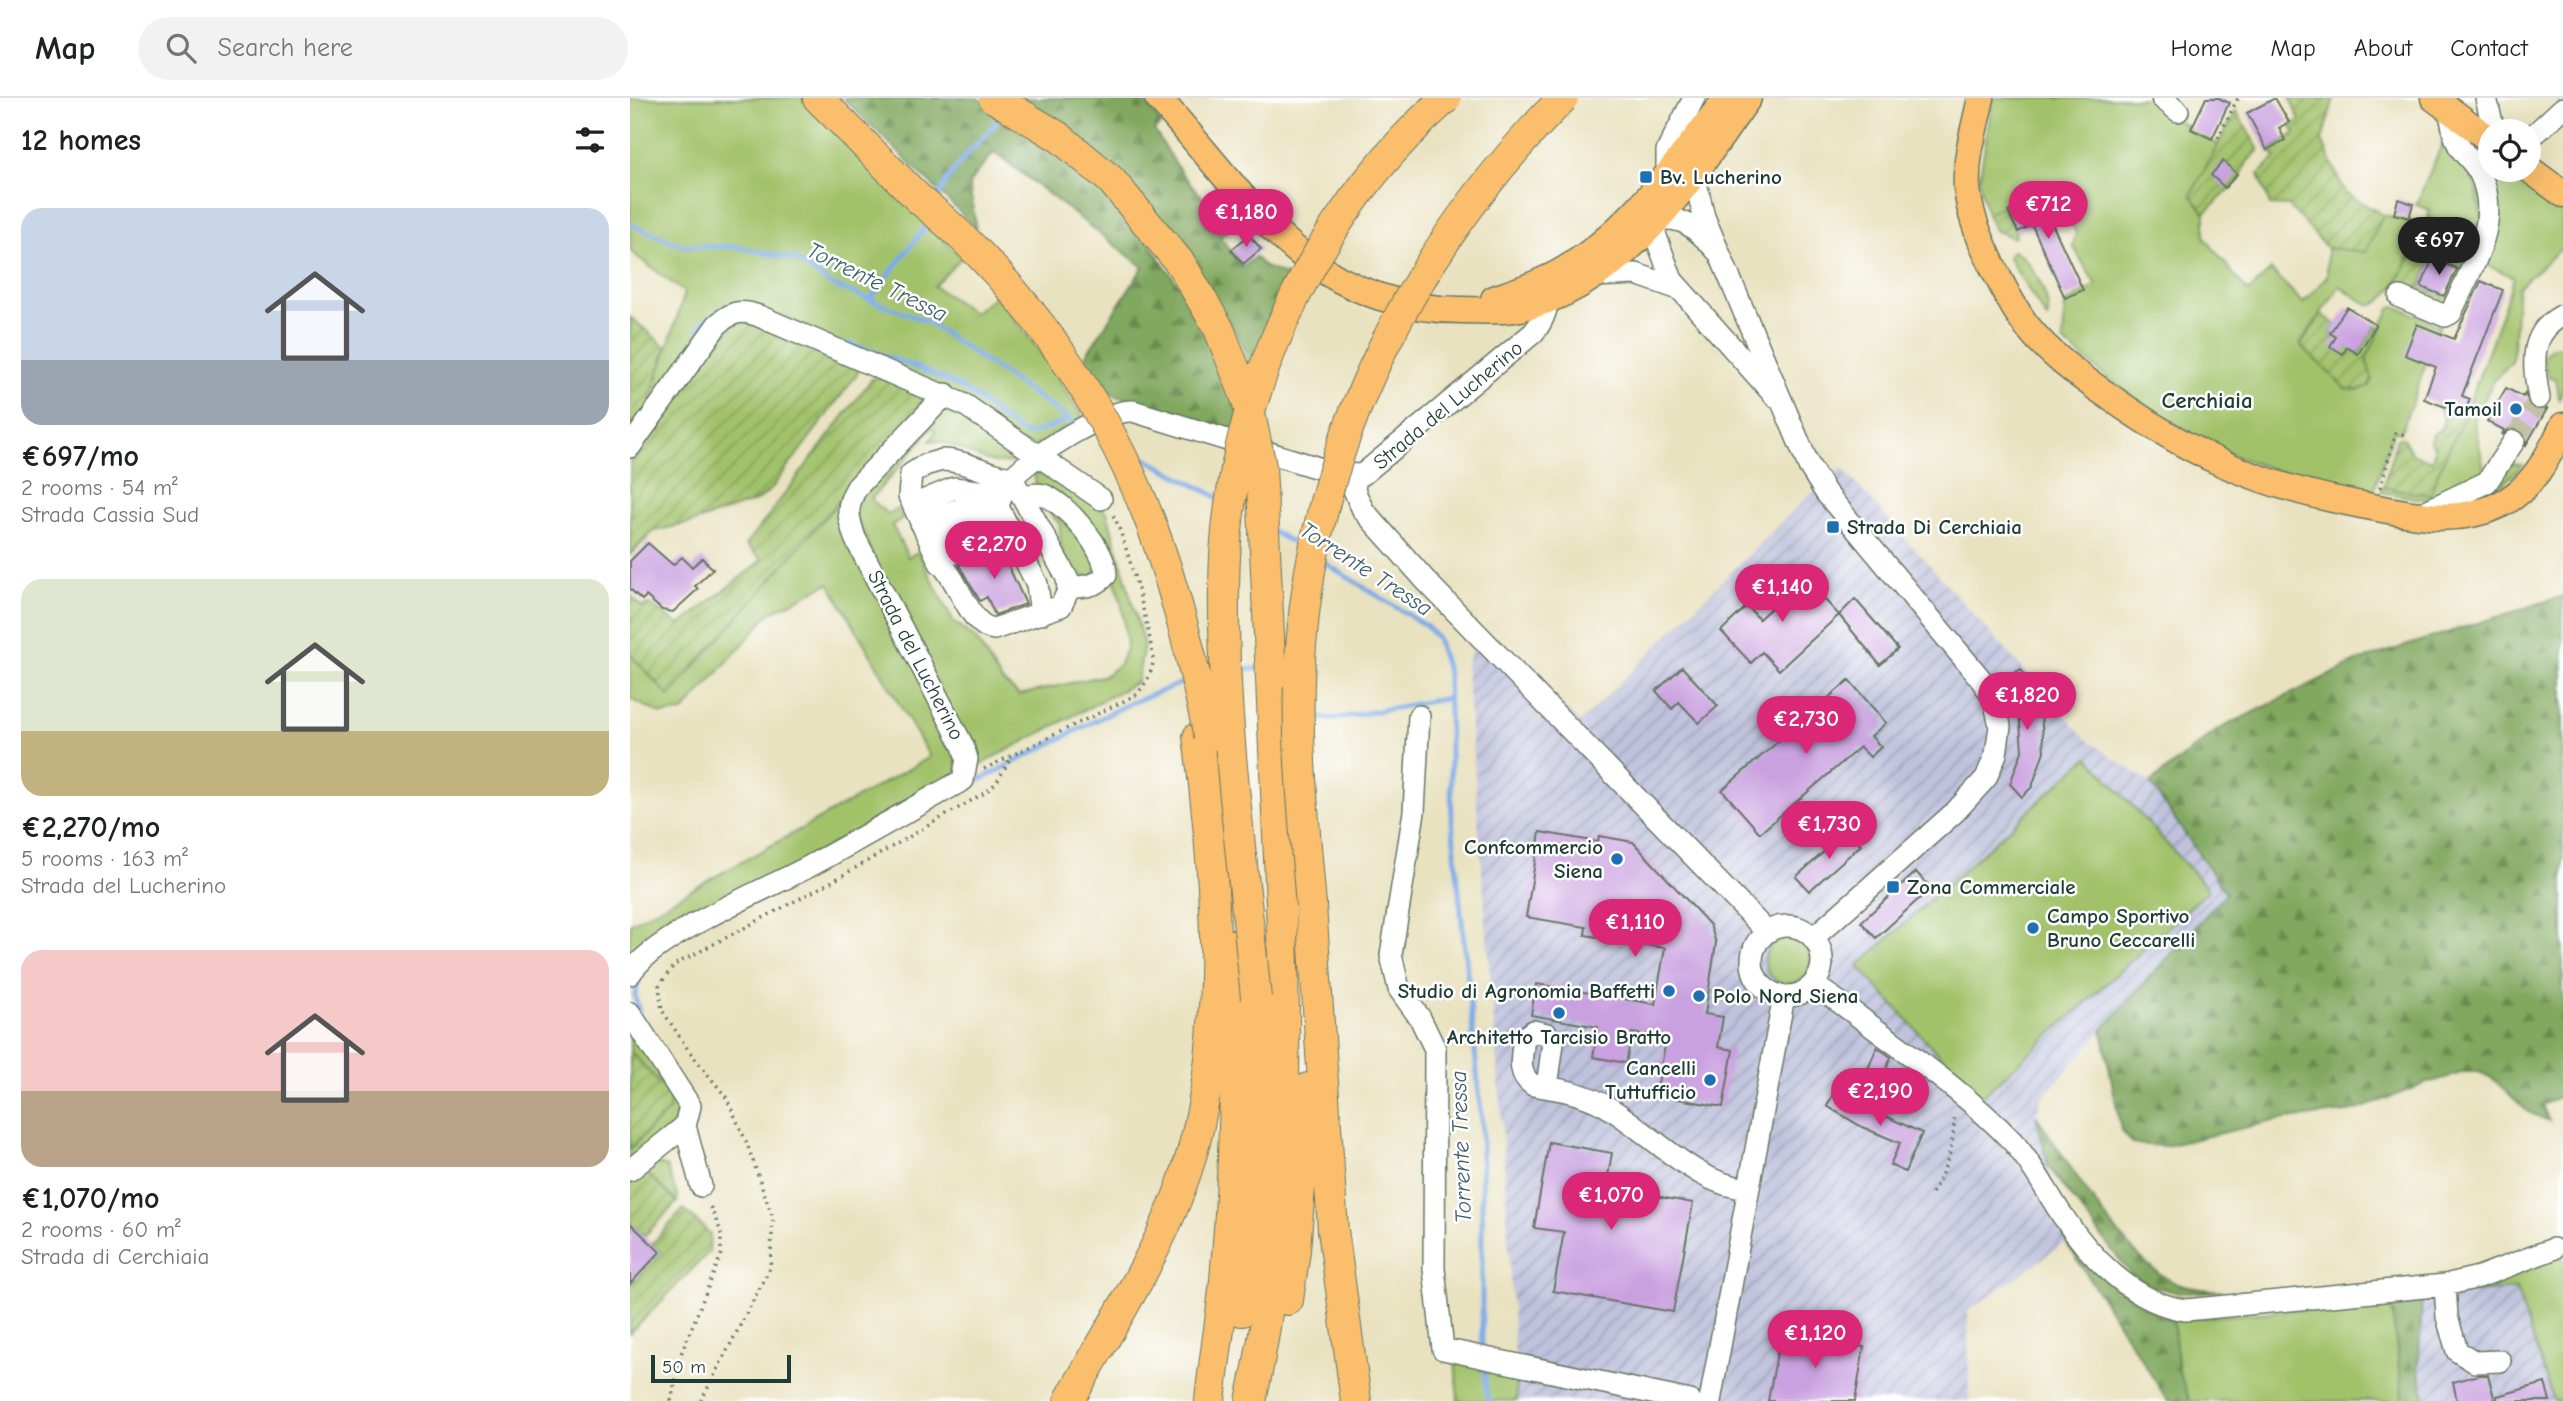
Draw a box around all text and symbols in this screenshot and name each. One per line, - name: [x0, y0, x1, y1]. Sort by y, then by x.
- search box: [138, 17, 628, 80]
- text: Map: [35, 29, 96, 67]
- icon: search: [162, 29, 200, 67]
- text: Search here: [218, 33, 353, 63]
- text: Home: [2171, 34, 2232, 62]
- text: Map: [2270, 34, 2316, 62]
- text: About: [2354, 34, 2412, 62]
- text: Contact: [2450, 34, 2528, 62]
- map controls: [2478, 119, 2541, 182]
- button: locate: [2478, 119, 2541, 182]
- icon: filters: [571, 121, 609, 159]
- text: 12 homes: [21, 123, 141, 158]
- place label: Bv. Lucherino: [1660, 165, 1782, 189]
- marker: Bv. Lucherino: [1638, 169, 1654, 185]
- pin: €712: [2007, 181, 2089, 241]
- pin: €1,180: [1189, 190, 1303, 249]
- text: €712: [2025, 190, 2071, 217]
- text: €1,180: [1214, 198, 1278, 225]
- pin: €697: [2398, 218, 2480, 277]
- text: €697: [2414, 226, 2464, 253]
- water label: Torrente Tressa: [802, 236, 952, 328]
- icon: home: [252, 253, 378, 379]
- street label: Strada del Lucherino: [1369, 336, 1527, 474]
- district label: Cerchiaia: [2161, 387, 2253, 414]
- place label: Tamoil: [2444, 397, 2502, 421]
- marker: Tamoil: [2508, 401, 2524, 417]
- text: €697/mo: [21, 439, 139, 474]
- text: 2 rooms · 54 m²: [21, 474, 178, 501]
- text: Strada Cassia Sud: [21, 501, 199, 528]
- place label: Strada Di Cerchiaia: [1847, 515, 2022, 539]
- water label: Torrente Tressa: [1295, 516, 1438, 622]
- marker: Strada Di Cerchiaia: [1825, 519, 1841, 535]
- pin: €2,270: [937, 522, 1051, 581]
- text: €2,270: [961, 530, 1027, 557]
- pin: €1,140: [1725, 564, 1839, 624]
- street label: Strada del Lucherino: [863, 566, 969, 744]
- text: €1,140: [1751, 573, 1813, 600]
- icon: home: [252, 624, 378, 750]
- pin: €1,820: [1970, 672, 2084, 732]
- text: €1,820: [1994, 681, 2060, 708]
- pin: €2,730: [1749, 696, 1863, 756]
- text: €2,730: [1773, 705, 1839, 732]
- pin: €1,730: [1772, 802, 1886, 861]
- text: €2,270/mo: [21, 810, 160, 845]
- text: €1,730: [1797, 810, 1861, 837]
- place label: Confcommercio Siena: [1464, 835, 1603, 883]
- text: 5 rooms · 163 m²: [21, 845, 188, 872]
- marker: Confcommercio Siena: [1609, 851, 1625, 867]
- text: Strada del Lucherino: [21, 872, 226, 899]
- place label: Zona Commerciale: [1907, 875, 2075, 899]
- marker: Zona Commerciale: [1885, 879, 1901, 895]
- pin: €1,110: [1578, 900, 1692, 959]
- place label: Campo Sportivo Bruno Ceccarelli: [2047, 904, 2195, 952]
- text: €1,110: [1605, 908, 1665, 935]
- marker: Campo Sportivo Bruno Ceccarelli: [2025, 920, 2041, 936]
- place label: Studio di Agronomia Baffetti: [1398, 979, 1655, 1003]
- marker: Studio di Agronomia Baffetti: [1661, 983, 1677, 999]
- place label: Polo Nord Siena: [1713, 984, 1859, 1008]
- marker: Polo Nord Siena: [1691, 988, 1707, 1004]
- icon: home: [252, 995, 378, 1121]
- marker: Architetto Tarcisio Bratto: [1551, 1005, 1567, 1021]
- place label: Architetto Tarcisio Bratto: [1447, 1025, 1671, 1049]
- place label: Cancelli Tuttufficio: [1605, 1056, 1696, 1104]
- pin: €2,190: [1823, 1068, 1937, 1128]
- water label: Torrente Tressa: [1445, 1070, 1477, 1224]
- marker: Cancelli Tuttufficio: [1702, 1072, 1718, 1088]
- text: €2,190: [1847, 1077, 1913, 1104]
- pin: €1,070: [1554, 1172, 1668, 1232]
- text: €1,070/mo: [21, 1181, 160, 1216]
- text: €1,070: [1578, 1181, 1644, 1208]
- text: 2 rooms · 60 m²: [21, 1216, 181, 1243]
- text: Strada di Cerchiaia: [21, 1243, 209, 1270]
- pin: €1,120: [1758, 1310, 1872, 1370]
- text: €1,120: [1784, 1319, 1846, 1346]
- scale bar: [651, 1352, 791, 1384]
- text: 50 m: [662, 1356, 706, 1378]

